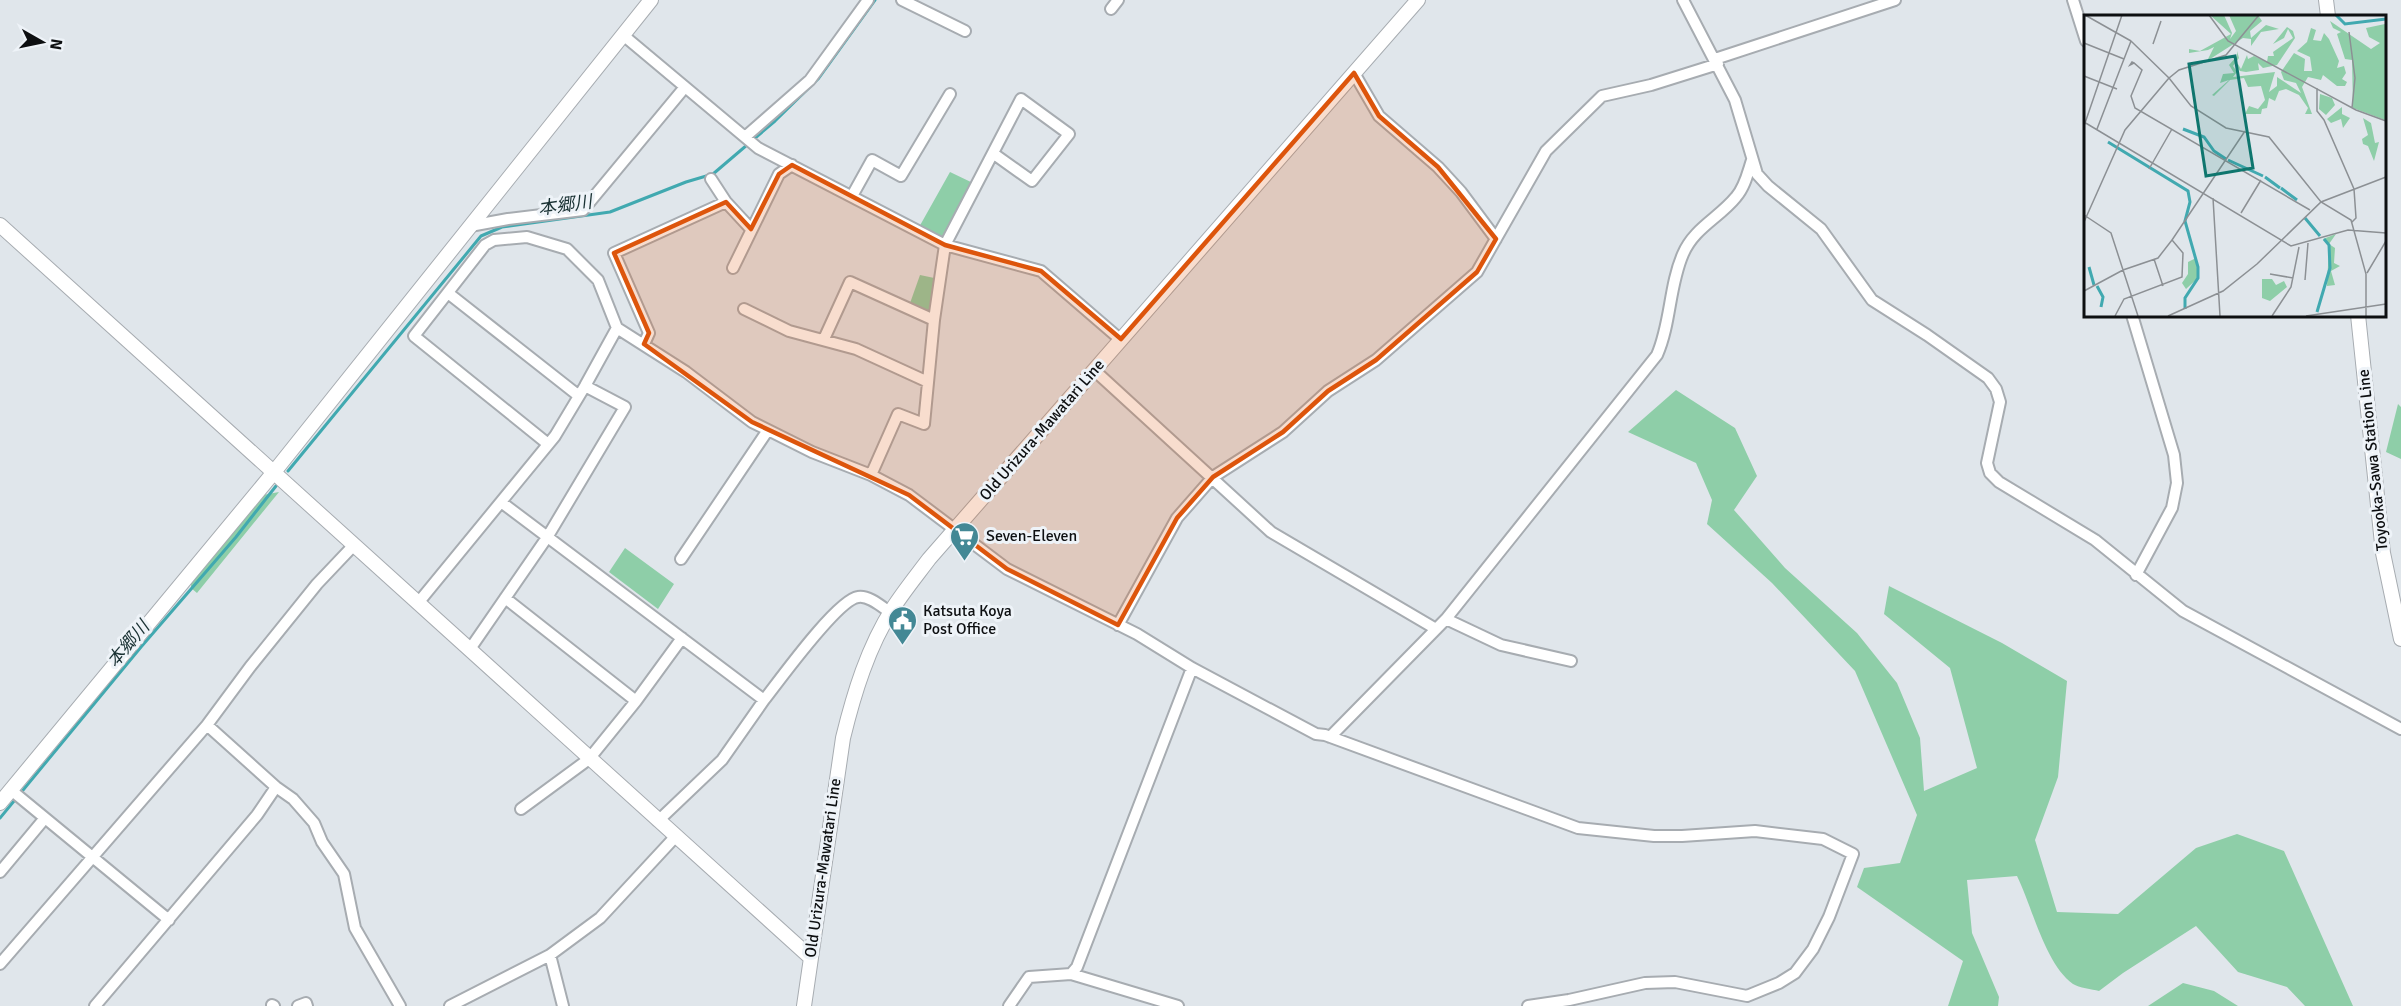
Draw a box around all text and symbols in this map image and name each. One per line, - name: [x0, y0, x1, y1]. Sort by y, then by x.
- north arrow: [12, 12, 72, 72]
- inset map: [2084, 15, 2386, 316]
- text: N: [45, 37, 67, 51]
- water label: 本郷川: [537, 190, 595, 220]
- street label: Old Urizura-Mawatari Line: [975, 355, 1109, 505]
- street label: Toyooka-Sawa Station Line: [2354, 368, 2392, 552]
- supermarket icon: Seven-Eleven: [949, 520, 981, 562]
- place label: Seven-Eleven: [986, 526, 1077, 546]
- place label: Katsuta Koya Post Office: [923, 601, 1012, 639]
- public building icon: Katsuta Koya Post Office: [886, 604, 918, 646]
- water label: 本郷川: [102, 615, 155, 672]
- street label: Old Urizura-Mawatari Line: [801, 777, 845, 959]

